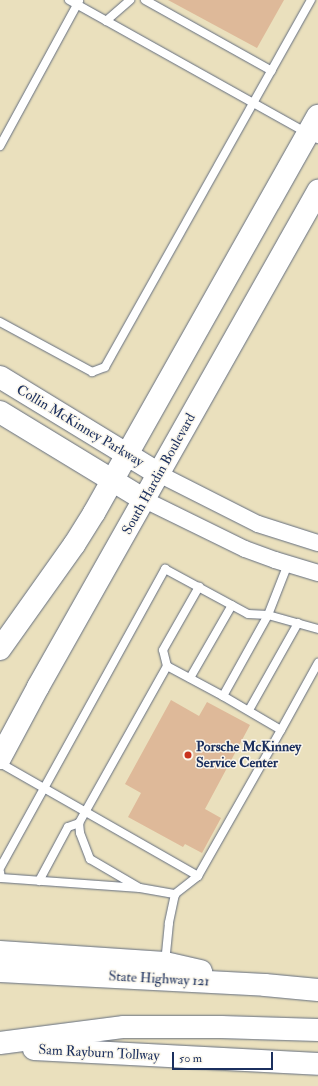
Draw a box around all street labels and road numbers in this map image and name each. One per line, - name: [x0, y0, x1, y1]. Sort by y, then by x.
- street label: Collin McKinney Parkway: [13, 381, 147, 471]
- street label: South Hardin Boulevard: [119, 410, 199, 538]
- street label: State Highway 121: [108, 968, 210, 990]
- street label: Sam Rayburn Tollway: [38, 1041, 160, 1065]

